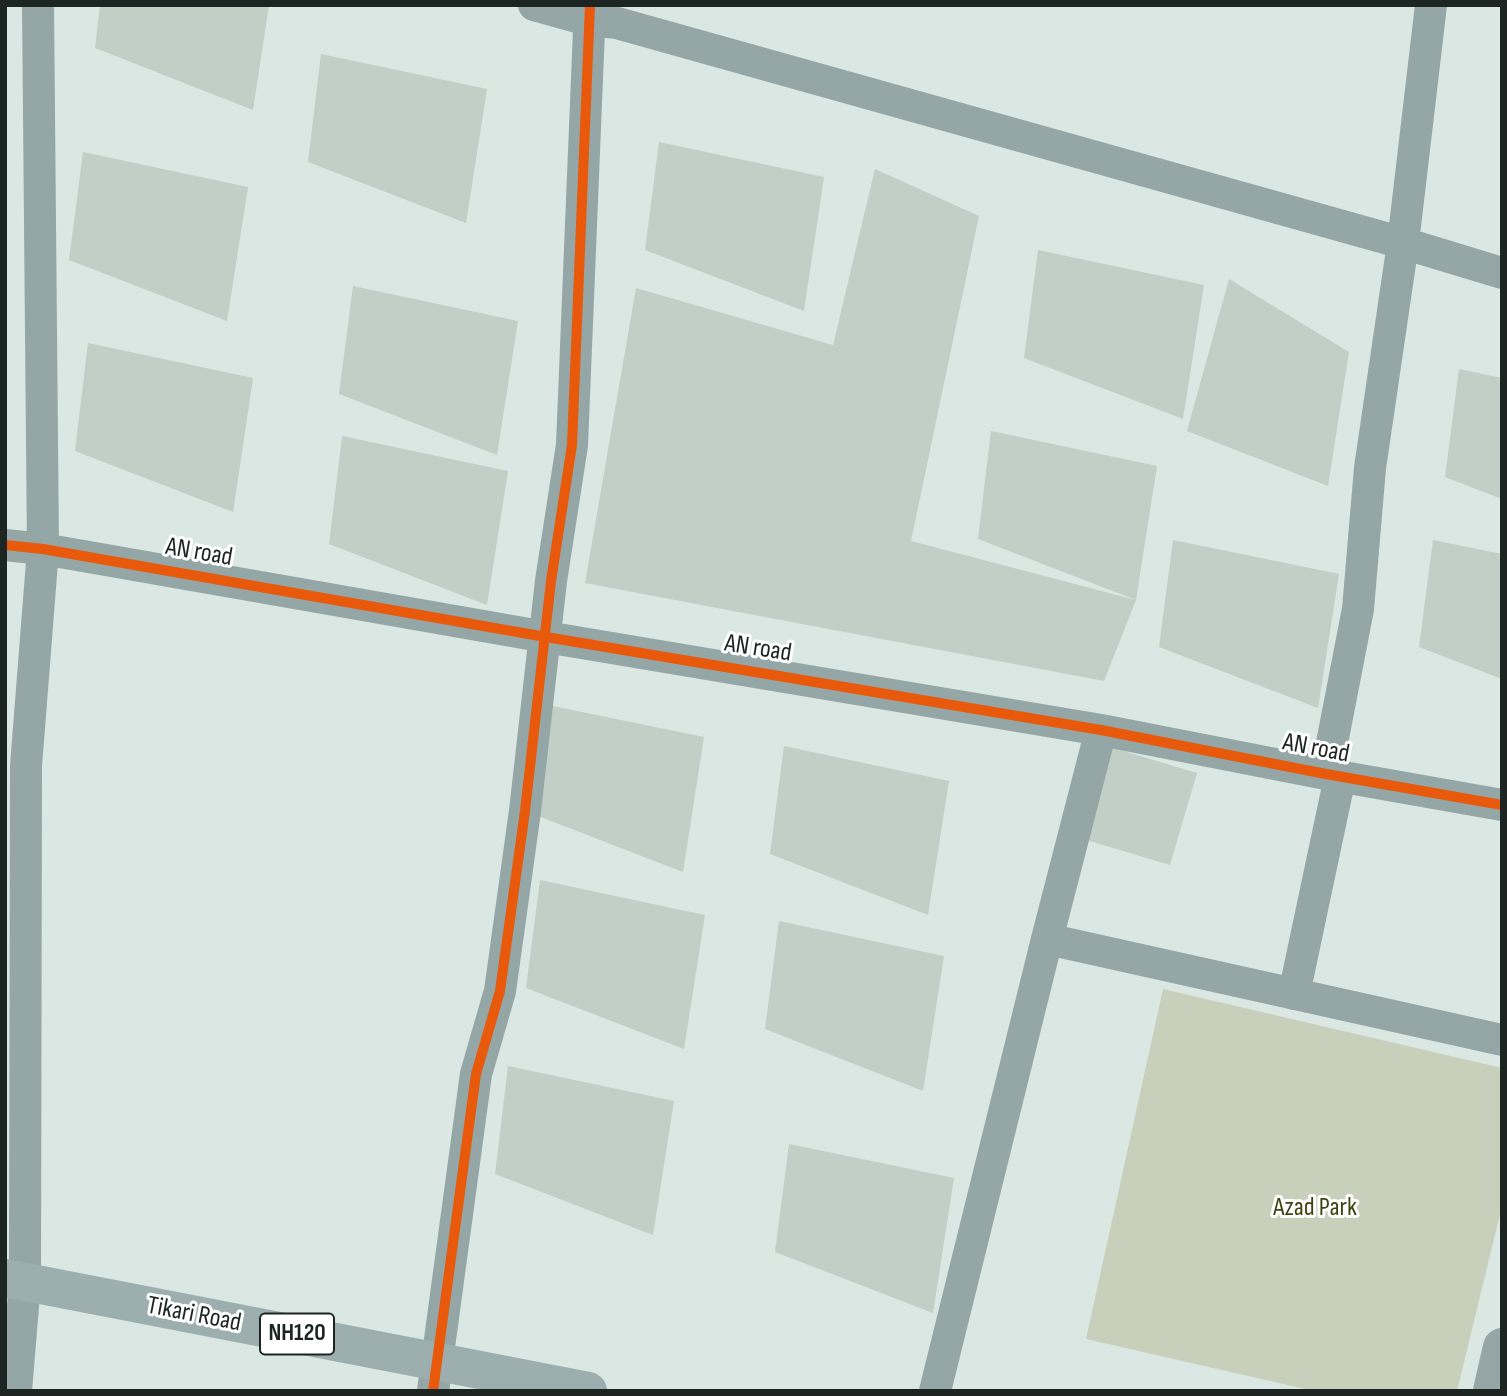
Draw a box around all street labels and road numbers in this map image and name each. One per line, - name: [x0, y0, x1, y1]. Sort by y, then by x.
- street label: AN road: [163, 532, 235, 574]
- street label: AN road: [722, 628, 794, 670]
- street label: AN road: [1280, 727, 1352, 771]
- street label: Tikari Road: [144, 1291, 244, 1339]
- road number: NH120: [260, 1314, 334, 1354]

